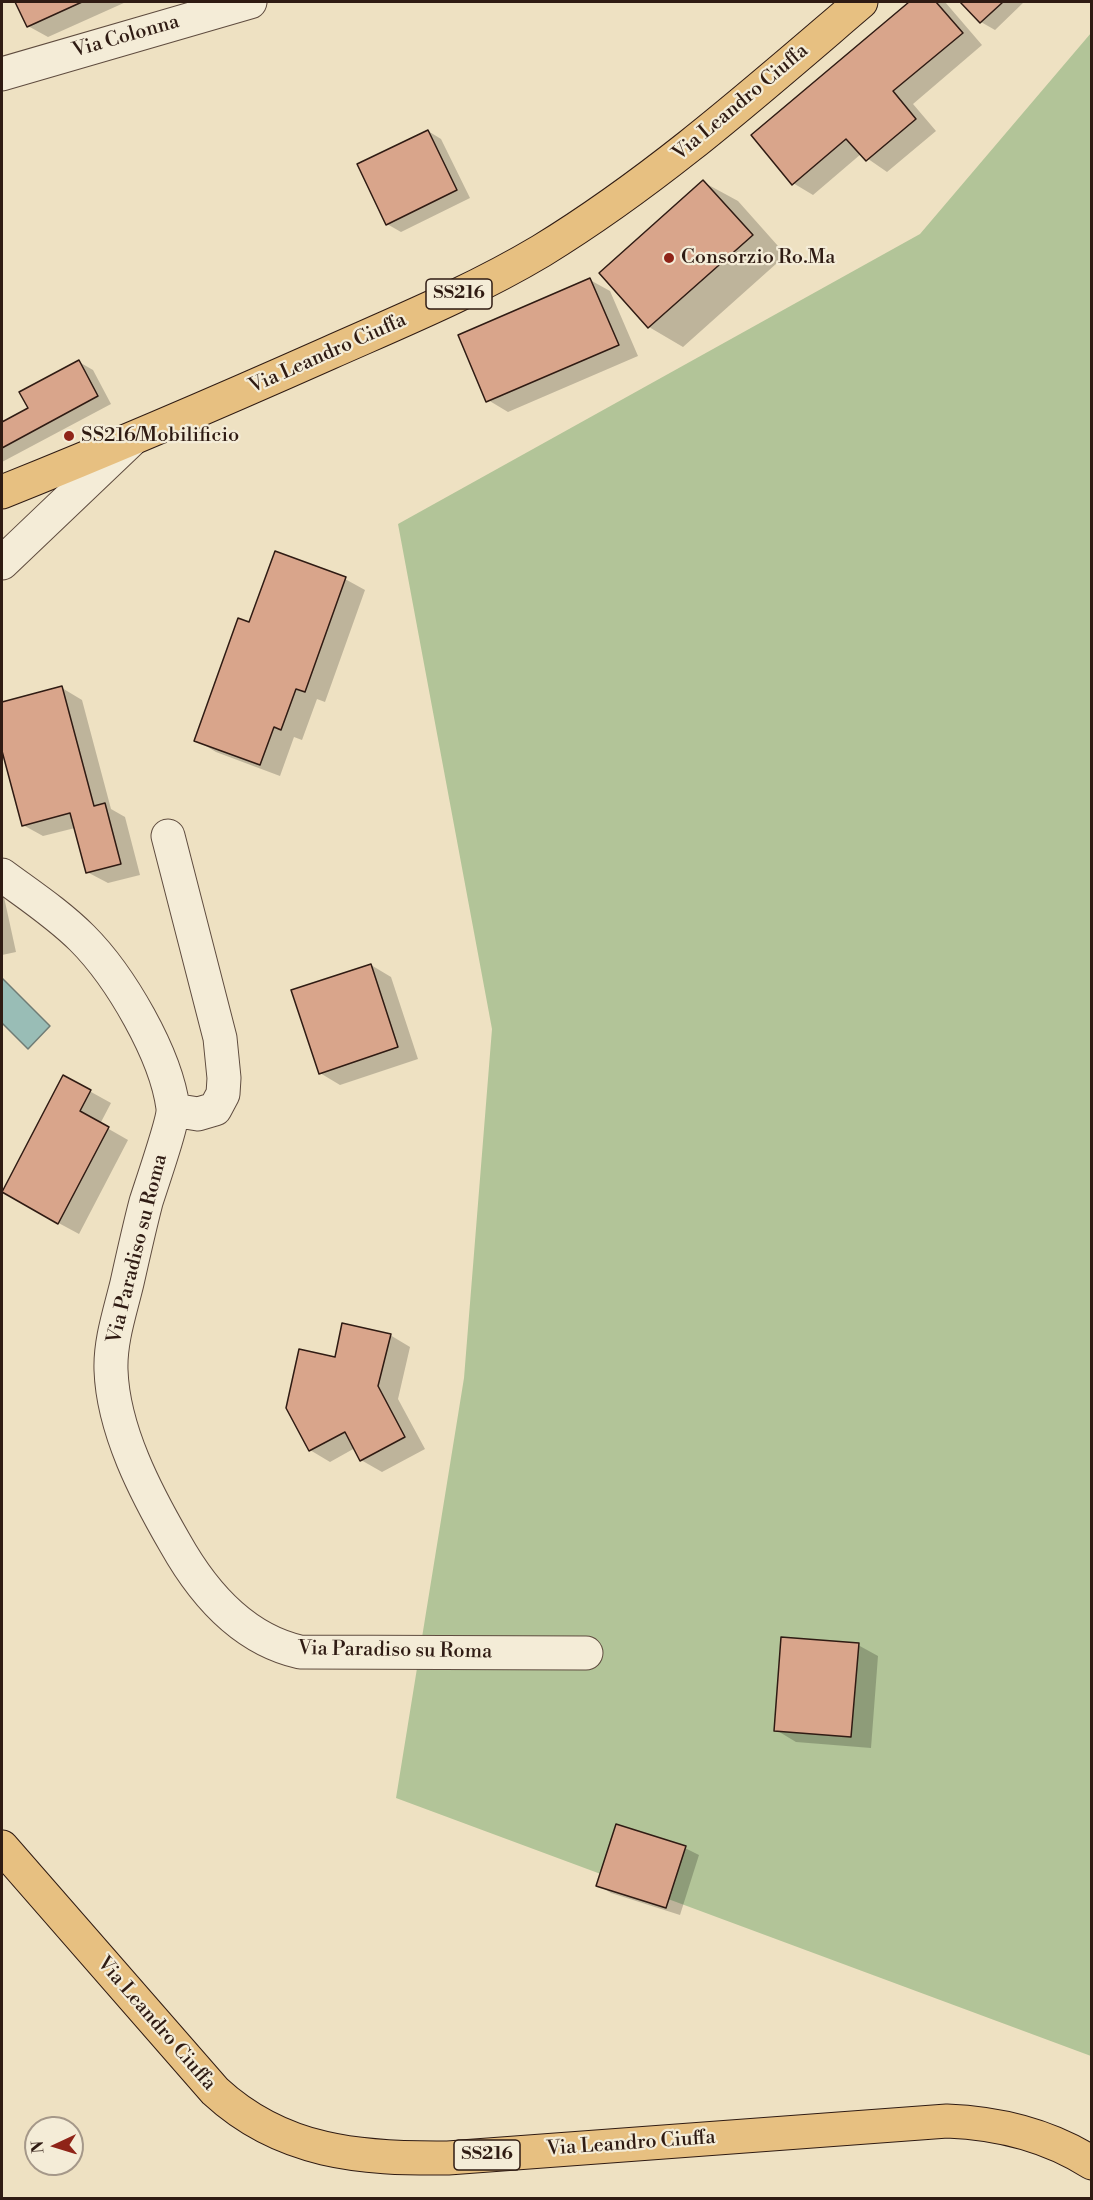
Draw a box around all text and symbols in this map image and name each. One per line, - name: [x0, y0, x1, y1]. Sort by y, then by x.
- street label: Via Colonna: [70, 10, 182, 64]
- street label: Via Leandro Ciuffa: [668, 39, 814, 167]
- place label: Consorzio Ro.Ma: [681, 246, 835, 270]
- marker: Consorzio Ro.Ma: [662, 251, 676, 265]
- road number: SS216: [426, 279, 492, 309]
- street label: Via Leandro Ciuffa: [246, 309, 410, 399]
- place label: SS216/Mobilificio: [81, 424, 239, 448]
- marker: SS216/Mobilificio: [62, 429, 76, 443]
- street label: Via Paradiso su Roma: [103, 1152, 173, 1346]
- street label: Via Paradiso su Roma: [298, 1637, 492, 1665]
- street label: Via Leandro Ciuffa: [91, 1952, 221, 2096]
- north arrow: [24, 2116, 84, 2176]
- street label: Via Leandro Ciuffa: [546, 2126, 716, 2162]
- text: N: [28, 2140, 48, 2154]
- road number: SS216: [454, 2140, 520, 2170]

